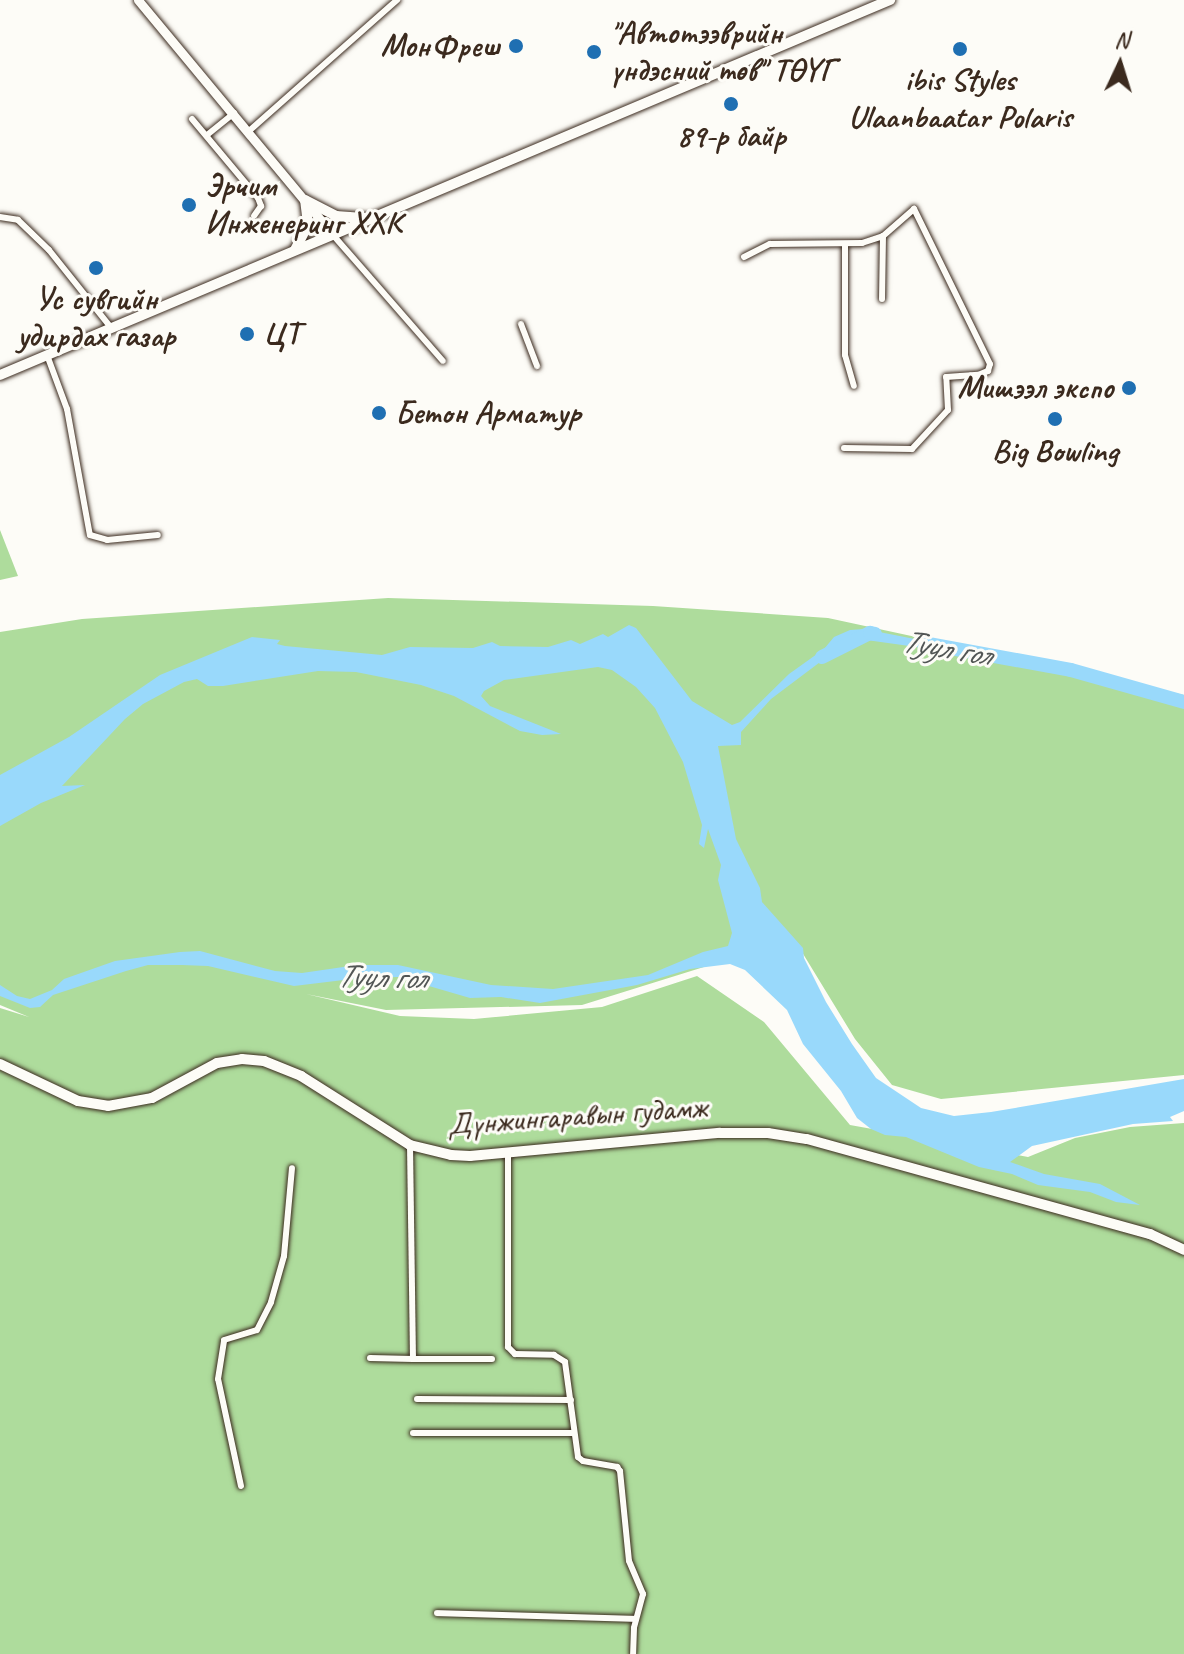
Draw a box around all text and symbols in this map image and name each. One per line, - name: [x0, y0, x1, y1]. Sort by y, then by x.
- place label: "Автотээврийн үндэсний төв" ТӨҮГ: [610, 15, 835, 90]
- north arrow: [1080, 24, 1160, 104]
- text: N: [1114, 26, 1129, 54]
- place label: МонФреш: [381, 27, 500, 65]
- marker: МонФреш: [507, 37, 525, 55]
- marker: ibis Styles Ulaanbaatar Polaris: [951, 40, 969, 58]
- marker: "Автотээврийн үндэсний төв" ТӨҮГ: [585, 43, 603, 61]
- place label: ibis Styles Ulaanbaatar Polaris: [849, 62, 1071, 137]
- marker: 89-р байр: [722, 95, 740, 113]
- place label: 89-р байр: [676, 117, 786, 155]
- place label: Эрчим Инженеринг ХХК: [205, 168, 402, 243]
- marker: Эрчим Инженеринг ХХК: [180, 196, 198, 214]
- marker: Ус сувгийн удирдах газар: [87, 259, 105, 277]
- place label: Ус сувгийн удирдах газар: [17, 281, 175, 356]
- place label: ЦТ: [263, 315, 300, 353]
- marker: ЦТ: [238, 325, 256, 343]
- place label: Мишээл экспо: [958, 369, 1113, 407]
- marker: Мишээл экспо: [1120, 379, 1138, 397]
- place label: Бетон Арматур: [395, 394, 582, 432]
- marker: Бетон Арматур: [370, 404, 388, 422]
- marker: Big Bowling: [1046, 410, 1064, 428]
- place label: Big Bowling: [992, 432, 1118, 470]
- water label: Туул гол: [899, 619, 993, 675]
- water label: Туул гол: [337, 954, 425, 998]
- street label: Дүнжингаравын гудамж: [445, 1088, 709, 1144]

